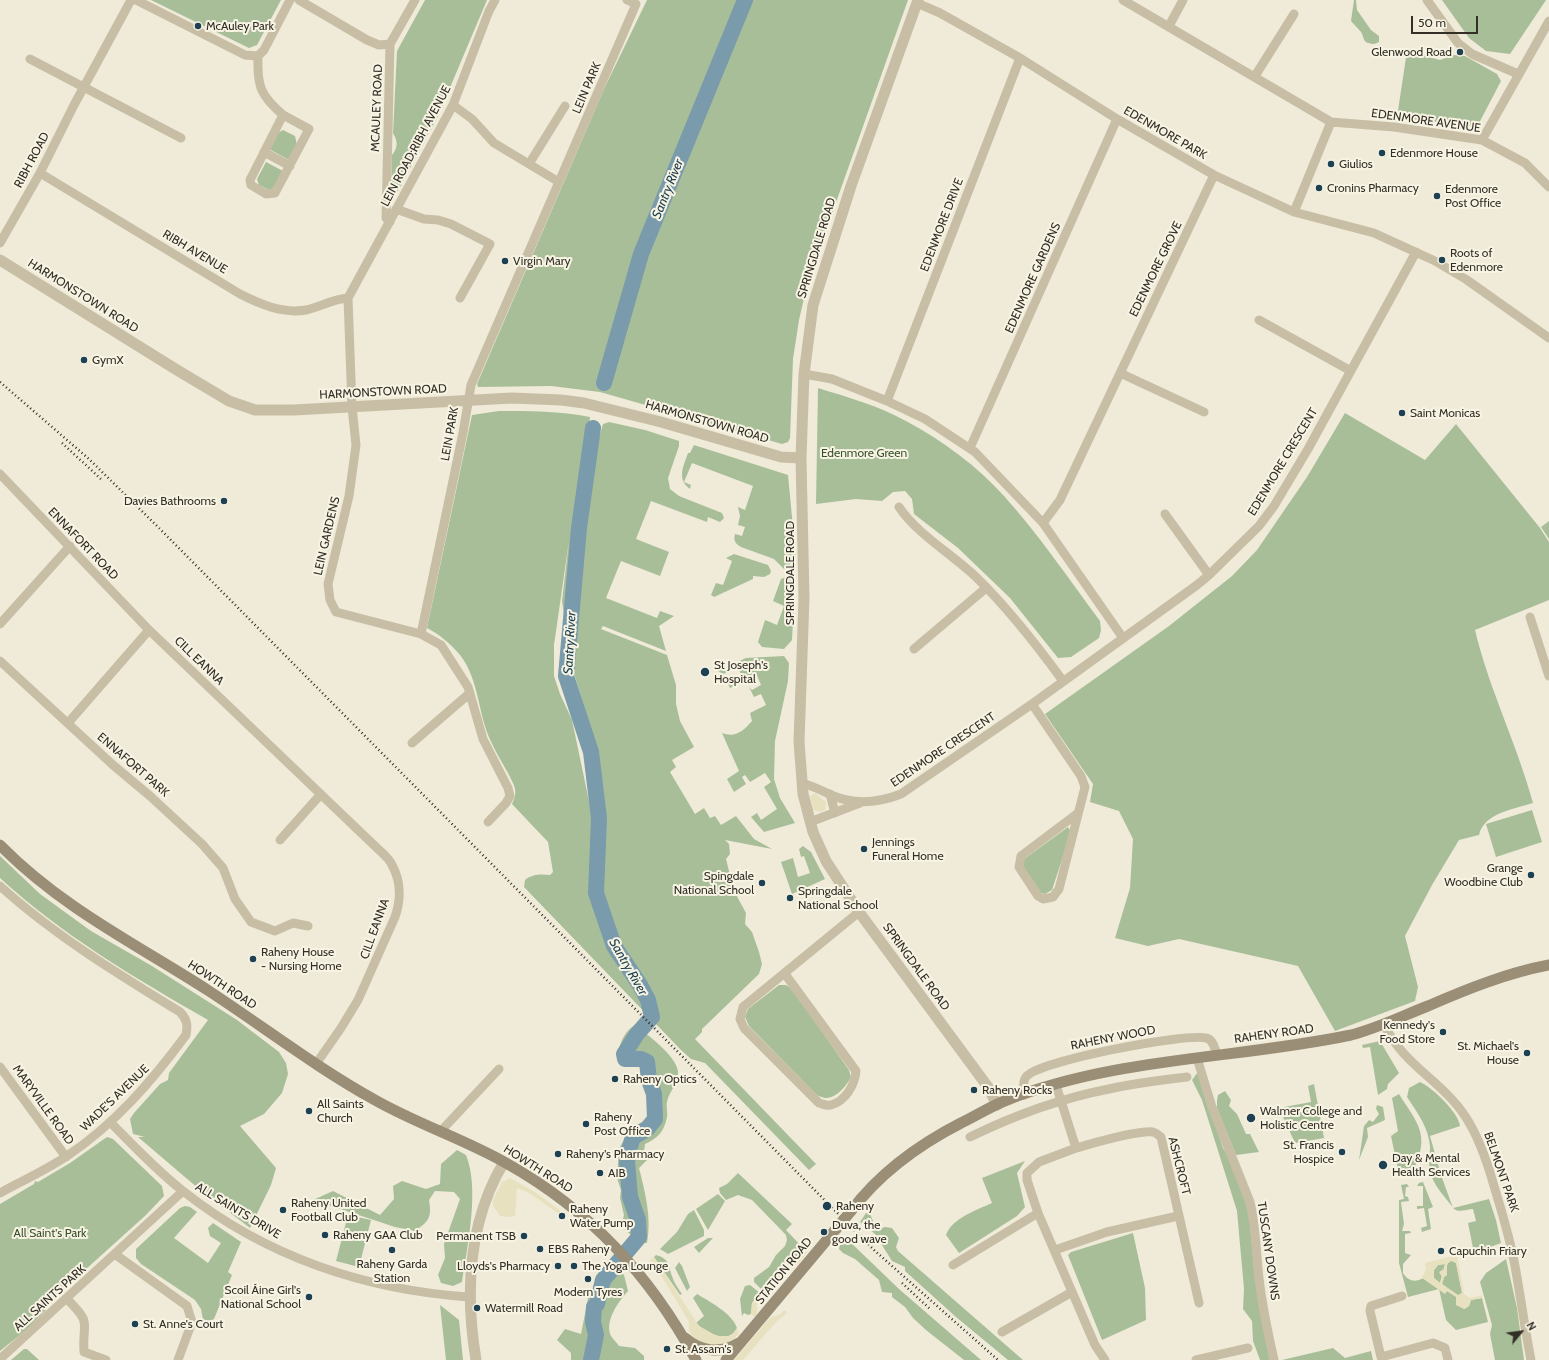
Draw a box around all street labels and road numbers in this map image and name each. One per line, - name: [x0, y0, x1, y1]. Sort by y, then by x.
- street label: LEIN PARK: [570, 60, 604, 116]
- street label: MCAULEY ROAD: [368, 64, 386, 152]
- street label: LEIN ROAD;RIBH AVENUE: [378, 83, 454, 209]
- street label: EDENMORE PARK: [1121, 103, 1209, 163]
- street label: EDENMORE AVENUE: [1370, 106, 1482, 136]
- street label: RIBH ROAD: [11, 130, 53, 190]
- street label: EDENMORE DRIVE: [918, 176, 966, 274]
- street label: SPRINGDALE ROAD: [795, 196, 839, 300]
- street label: EDENMORE GROVE: [1127, 219, 1185, 319]
- street label: EDENMORE GARDENS: [1002, 221, 1064, 335]
- street label: RIBH AVENUE: [160, 227, 230, 277]
- street label: HARMONSTOWN ROAD: [25, 256, 141, 336]
- street label: HARMONSTOWN ROAD: [319, 381, 447, 403]
- street label: HARMONSTOWN ROAD: [644, 397, 770, 447]
- street label: LEIN PARK: [438, 406, 462, 462]
- street label: EDENMORE CRESCENT: [1245, 406, 1321, 518]
- street label: LEIN GARDENS: [311, 495, 343, 577]
- street label: ENNAFORT ROAD: [45, 505, 121, 583]
- street label: SPRINGDALE ROAD: [783, 521, 797, 625]
- street label: CILL EANNA: [171, 634, 227, 688]
- street label: EDENMORE CRESCENT: [888, 710, 998, 790]
- street label: ENNAFORT PARK: [94, 730, 172, 800]
- street label: CILL EANNA: [357, 897, 393, 961]
- street label: SPRINGDALE ROAD: [879, 921, 953, 1013]
- street label: HOWTH ROAD: [185, 957, 259, 1013]
- street label: RAHENY ROAD: [1233, 1021, 1315, 1047]
- street label: RAHENY WOOD: [1069, 1023, 1157, 1053]
- street label: MARYVILLE ROAD: [9, 1062, 77, 1148]
- street label: WADE'S AVENUE: [78, 1062, 152, 1134]
- street label: BELMONT PARK: [1481, 1130, 1521, 1214]
- street label: ASHCROFT: [1165, 1135, 1193, 1197]
- street label: HOWTH ROAD: [501, 1142, 575, 1196]
- street label: ALL SAINTS DRIVE: [193, 1180, 283, 1242]
- street label: TUSCANY DOWNS: [1254, 1201, 1282, 1301]
- street label: STATION ROAD: [753, 1235, 815, 1307]
- street label: ALL SAINTS PARK: [11, 1262, 89, 1334]

